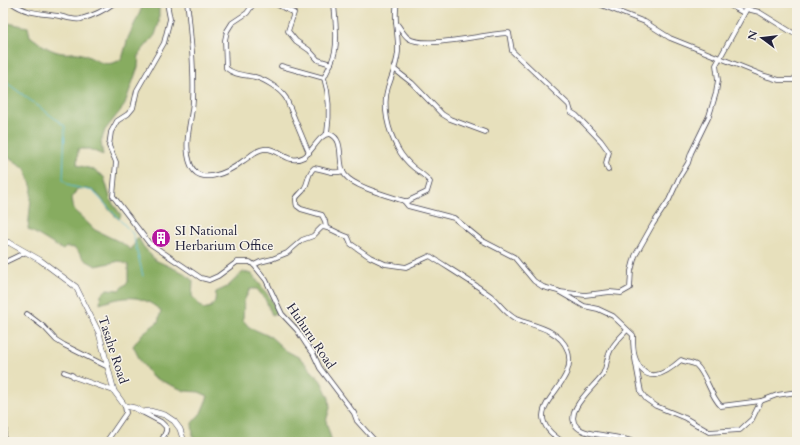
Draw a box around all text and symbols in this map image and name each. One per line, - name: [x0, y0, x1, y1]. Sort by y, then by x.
- north arrow: [742, 18, 782, 58]
- text: N: [744, 29, 761, 42]
- place label: SI National Herbarium Office: [175, 222, 274, 255]
- building icon: SI National Herbarium Office: [150, 227, 172, 249]
- street label: Huhuru Road: [282, 299, 340, 373]
- street label: Tasahe Road: [94, 314, 132, 386]

